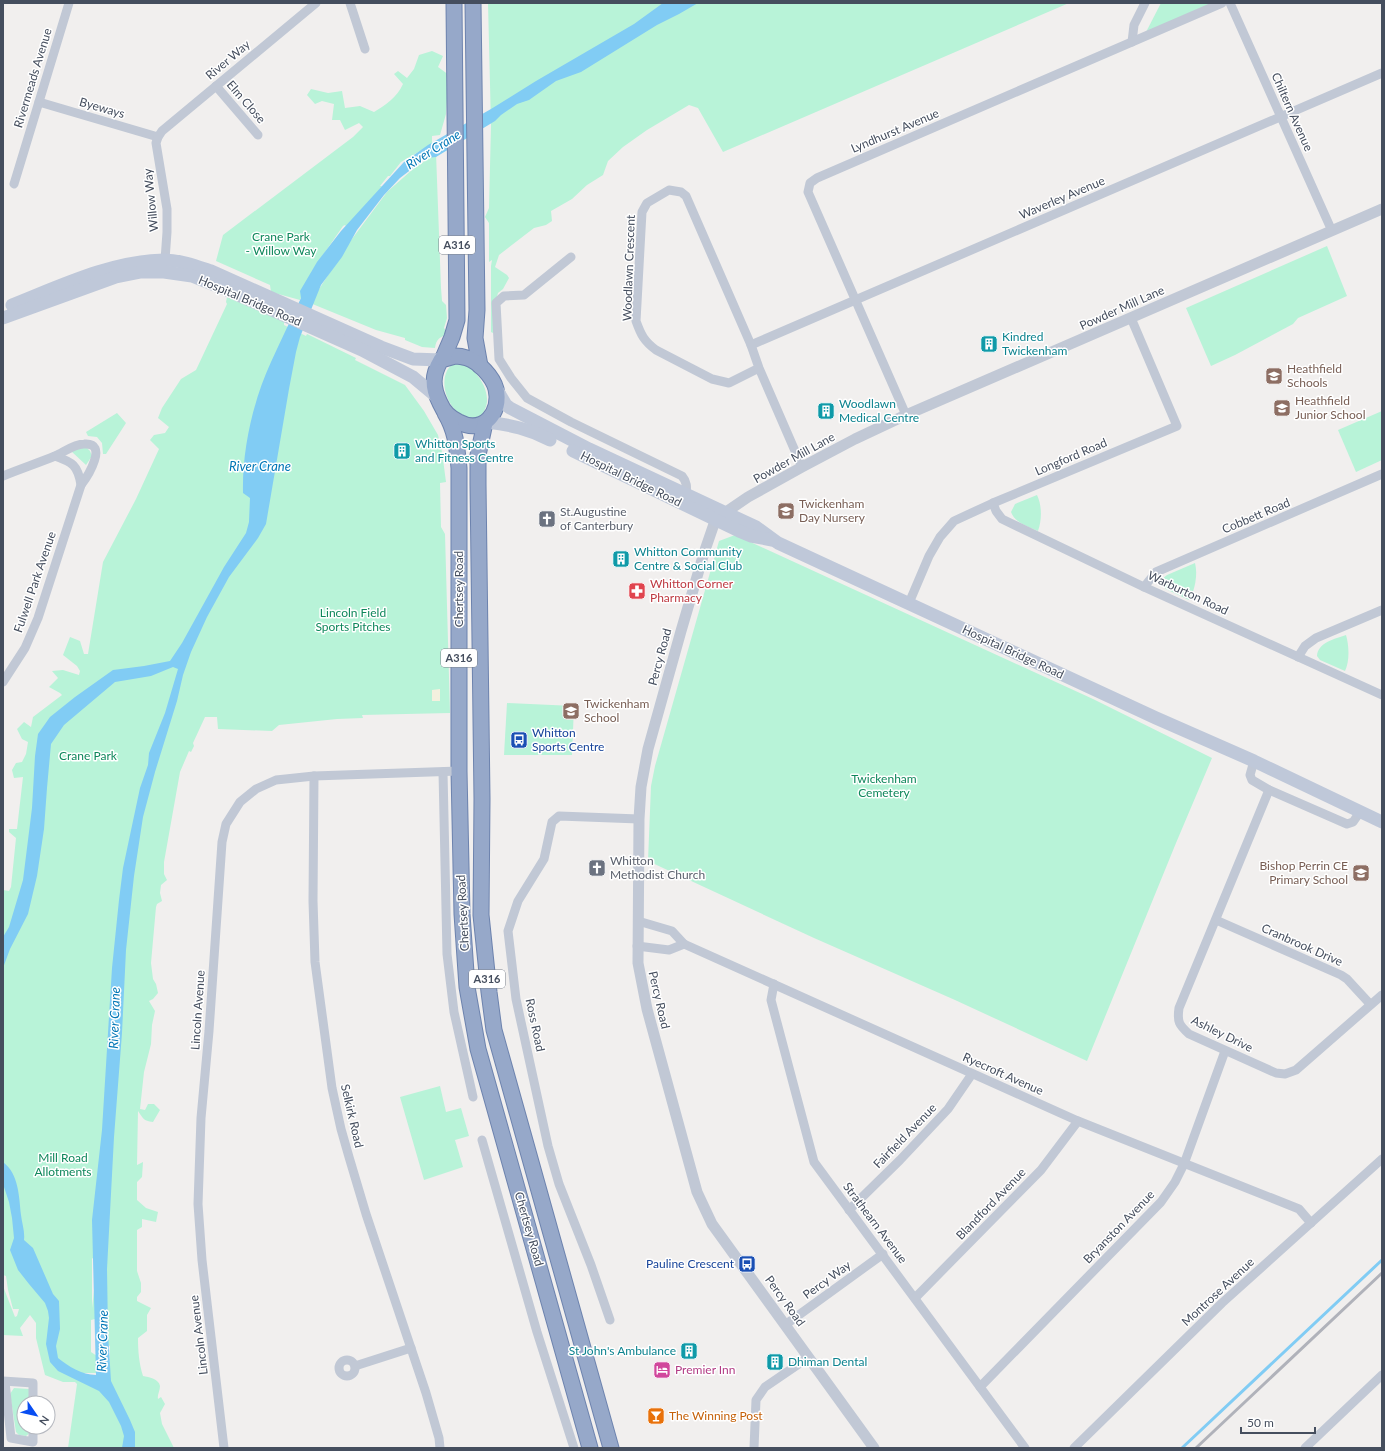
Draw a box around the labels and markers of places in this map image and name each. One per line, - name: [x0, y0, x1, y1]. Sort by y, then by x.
- place label: Kindred Twickenham: [1002, 329, 1068, 358]
- building icon: Kindred Twickenham: [979, 334, 999, 354]
- place label: Heathfield Schools: [1287, 361, 1342, 390]
- school or university icon: Heathfield Schools: [1264, 366, 1284, 386]
- place label: Heathfield Junior School: [1295, 393, 1366, 422]
- place label: Woodlawn Medical Centre: [839, 396, 919, 425]
- school or university icon: Heathfield Junior School: [1272, 398, 1292, 418]
- building icon: Woodlawn Medical Centre: [816, 401, 836, 421]
- place label: Whitton Sports and Fitness Centre: [415, 436, 514, 465]
- building icon: Whitton Sports and Fitness Centre: [392, 441, 412, 461]
- place label: Twickenham Day Nursery: [799, 496, 866, 525]
- school or university icon: Twickenham Day Nursery: [776, 501, 796, 521]
- place label: St.Augustine of Canterbury: [560, 504, 634, 533]
- church icon: St.Augustine of Canterbury: [537, 509, 557, 529]
- place label: Whitton Community Centre & Social Club: [634, 544, 743, 573]
- building icon: Whitton Community Centre & Social Club: [611, 549, 631, 569]
- place label: Whitton Corner Pharmacy: [650, 576, 734, 605]
- pharmacy icon: Whitton Corner Pharmacy: [627, 581, 647, 601]
- place label: Twickenham School: [584, 696, 650, 725]
- school or university icon: Twickenham School: [561, 701, 581, 721]
- place label: Whitton Sports Centre: [532, 725, 604, 754]
- bus stop icon: Whitton Sports Centre: [509, 730, 529, 750]
- place label: Whitton Methodist Church: [610, 853, 705, 882]
- church icon: Whitton Methodist Church: [587, 858, 607, 878]
- place label: Bishop Perrin CE Primary School: [1259, 858, 1348, 887]
- school or university icon: Bishop Perrin CE Primary School: [1351, 863, 1371, 883]
- bus stop icon: Pauline Crescent: [737, 1254, 757, 1274]
- place label: Pauline Crescent: [646, 1256, 735, 1271]
- building icon: St John's Ambulance: [679, 1341, 699, 1361]
- place label: St John's Ambulance: [569, 1343, 676, 1358]
- building icon: Dhiman Dental: [765, 1352, 785, 1372]
- place label: Dhiman Dental: [788, 1354, 867, 1369]
- hotel icon: Premier Inn: [652, 1360, 672, 1380]
- place label: Premier Inn: [675, 1362, 736, 1377]
- bar icon: The Winning Post: [646, 1406, 666, 1426]
- place label: The Winning Post: [669, 1408, 763, 1423]

